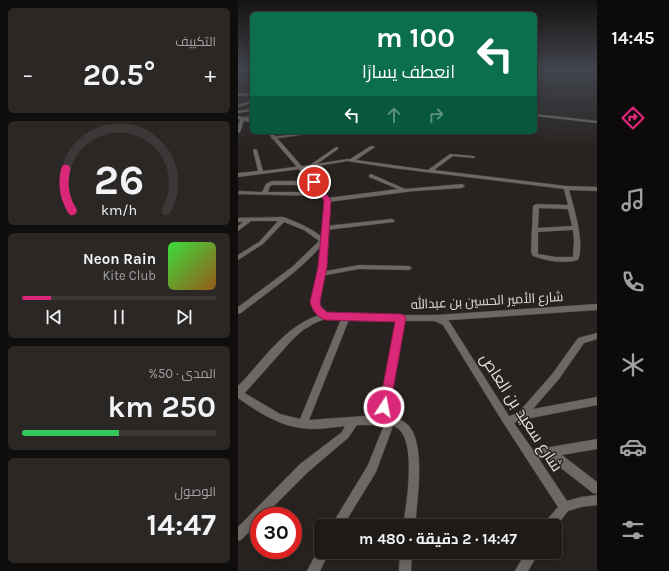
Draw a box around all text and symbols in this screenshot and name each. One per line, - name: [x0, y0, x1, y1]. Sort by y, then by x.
- text: 100 m: [376, 21, 455, 54]
- text: 14:45: [611, 27, 655, 49]
- icon: left: [469, 28, 521, 80]
- text: التكييف: [175, 34, 216, 49]
- text: 20.5°: [83, 57, 155, 93]
- text: انعطف يسارًا: [362, 61, 455, 83]
- text: −: [22, 62, 34, 88]
- text: +: [204, 62, 216, 88]
- icon: left: [341, 104, 363, 126]
- icon: ahead: [383, 104, 405, 126]
- icon: right: [425, 104, 447, 126]
- icon: directions: [619, 104, 647, 132]
- text: 26: [94, 156, 144, 204]
- pin: [297, 165, 331, 199]
- icon: arrive: [303, 171, 325, 193]
- icon: music: [619, 186, 647, 214]
- text: km/h: [101, 201, 137, 218]
- text: Neon Rain: [83, 250, 156, 268]
- text: Kite Club: [102, 268, 156, 283]
- icon: phone: [619, 268, 647, 296]
- street label: شارع الأمير الحسين بن عبدالله: [410, 288, 564, 313]
- icon: previous: [43, 306, 65, 328]
- icon: pause: [108, 306, 130, 328]
- icon: next: [173, 306, 195, 328]
- street label: شارع سعيد بن العاص: [475, 350, 567, 476]
- icon: climate: [619, 351, 647, 379]
- text: المدى · 50%: [149, 366, 216, 381]
- position arrow: [363, 386, 405, 428]
- text: 250 km: [108, 389, 216, 425]
- icon: car: [619, 433, 647, 461]
- text: الوصول: [175, 484, 216, 499]
- text: 14:47: [147, 507, 216, 543]
- speed limit sign: 30: [250, 507, 302, 559]
- icon: filters: [619, 516, 647, 544]
- text: 14:47 · 2 دقيقة · 480 m: [359, 530, 517, 548]

